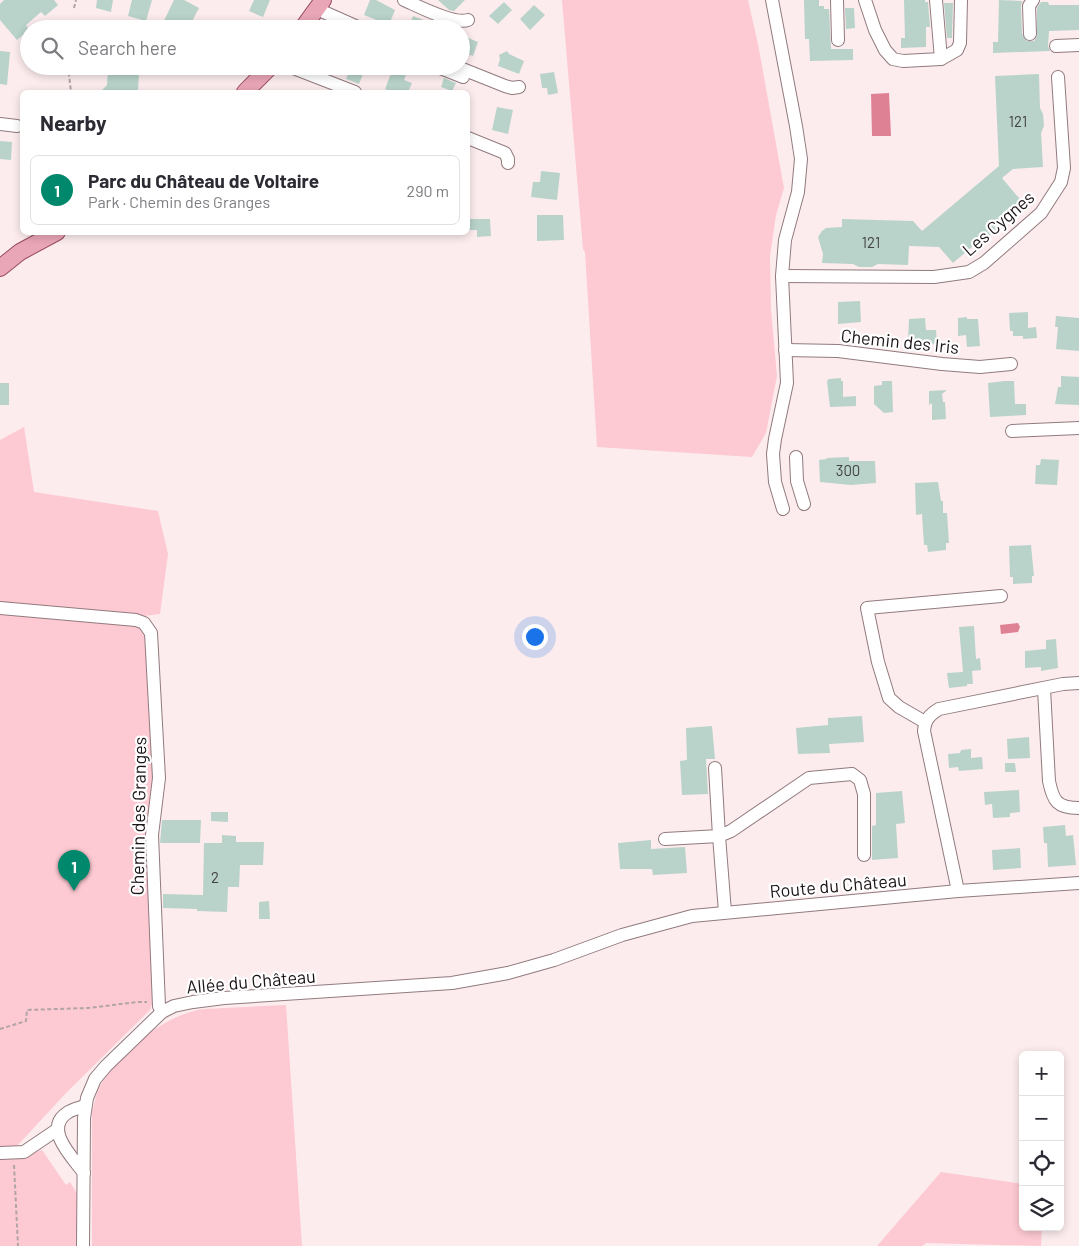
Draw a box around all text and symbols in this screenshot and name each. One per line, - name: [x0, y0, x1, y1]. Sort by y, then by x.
- search box: [20, 20, 470, 75]
- icon: search: [38, 34, 66, 62]
- text: Search here: [78, 36, 177, 59]
- text: Nearby: [40, 110, 106, 135]
- house number: 121: [1009, 112, 1027, 130]
- text: Parc du Château de Voltaire: [88, 169, 319, 192]
- text: 1: [54, 181, 60, 200]
- text: 290 m: [407, 181, 449, 200]
- street label: Les Cygnes: [958, 186, 1038, 260]
- text: Park · Chemin des Granges: [88, 192, 270, 211]
- house number: 121: [862, 233, 880, 251]
- street label: Chemin des Iris: [840, 324, 960, 358]
- house number: 300: [836, 461, 860, 479]
- your location: [522, 624, 548, 650]
- street label: Chemin des Granges: [126, 737, 150, 895]
- pin: 1: [58, 850, 90, 891]
- house number: 2: [211, 868, 219, 886]
- street label: Route du Château: [769, 868, 907, 902]
- street label: Allée du Château: [186, 964, 316, 998]
- map controls: [1019, 1051, 1064, 1231]
- button: +: [1019, 1051, 1064, 1096]
- button: −: [1019, 1096, 1064, 1141]
- button: locate: [1019, 1141, 1064, 1186]
- button: layers: [1019, 1186, 1064, 1231]

